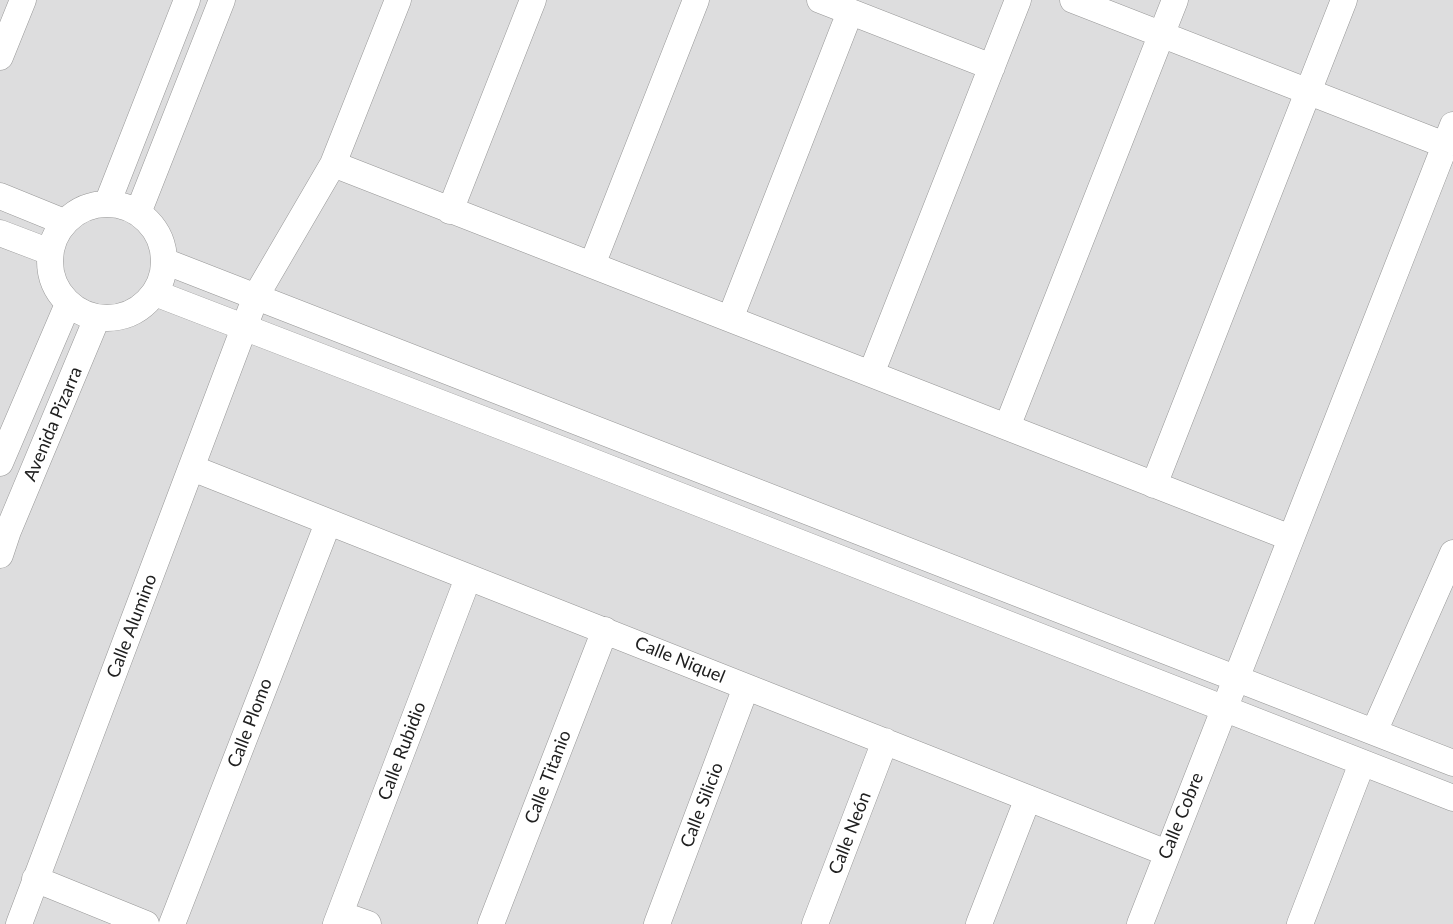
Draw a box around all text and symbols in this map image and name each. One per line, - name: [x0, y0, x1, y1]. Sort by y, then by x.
- street label: Avenida Pizarra: [19, 364, 87, 484]
- street label: Calle Alumino: [102, 571, 162, 681]
- street label: Calle Niquel: [632, 632, 728, 688]
- street label: Calle Plomo: [223, 675, 277, 771]
- street label: Calle Rubidio: [373, 699, 431, 803]
- street label: Calle Titanio: [520, 727, 576, 827]
- street label: Calle Silicio: [676, 759, 728, 851]
- street label: Calle Cobre: [1154, 770, 1208, 862]
- street label: Calle Neón: [824, 789, 876, 877]

